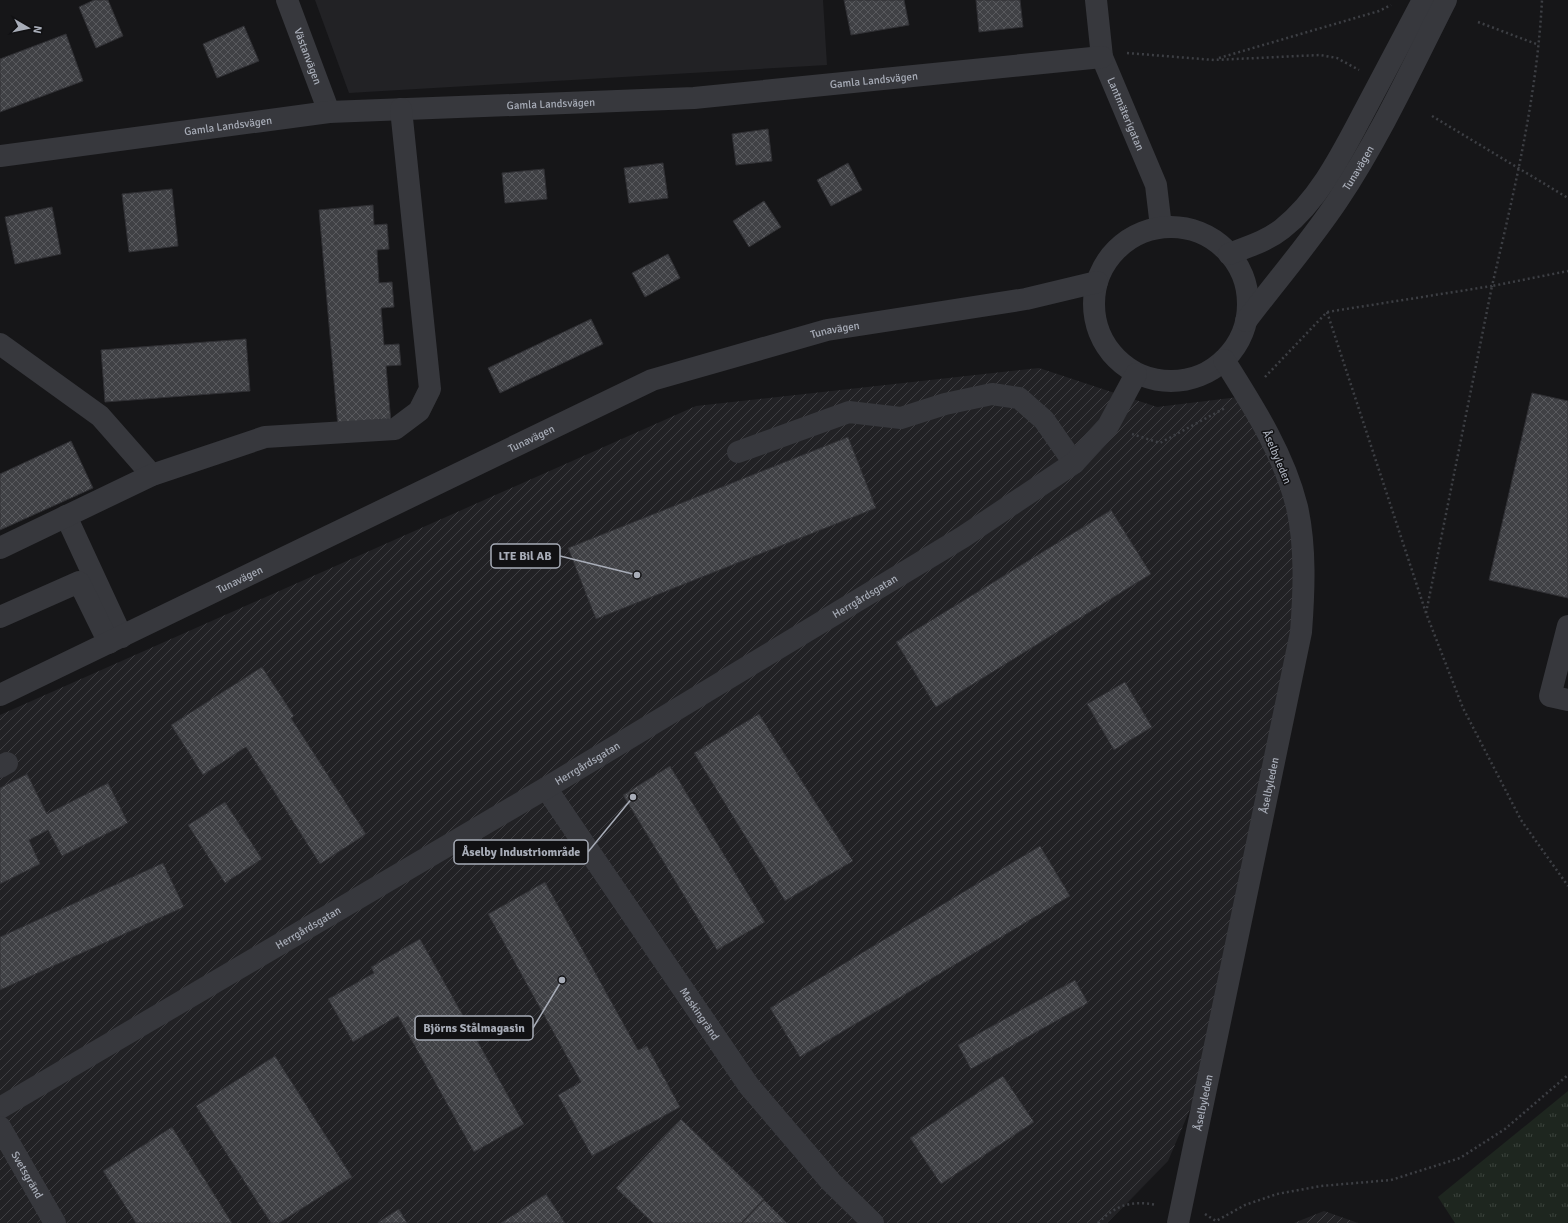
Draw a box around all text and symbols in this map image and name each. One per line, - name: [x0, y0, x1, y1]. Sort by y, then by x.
- north arrow: [8, 8, 48, 48]
- text: N: [30, 25, 44, 34]
- street label: Västanvägen: [292, 26, 325, 86]
- street label: Gamla Landsvägen: [829, 69, 919, 91]
- street label: Lantmäterigatan: [1105, 75, 1147, 153]
- street label: Gamla Landsvägen: [506, 95, 595, 112]
- street label: Gamla Landsvägen: [183, 113, 273, 138]
- street label: Tunavägen: [1340, 143, 1376, 193]
- street label: Tunavägen: [809, 319, 860, 341]
- street label: Tunavägen: [506, 422, 557, 455]
- street label: Åselbyleden: [1260, 428, 1295, 486]
- callout: LTE Bil AB: [491, 544, 560, 568]
- text: LTE Bil AB: [498, 549, 552, 564]
- street label: Tunavägen: [214, 563, 265, 596]
- street label: Herrgårdsgatan: [830, 572, 900, 621]
- street label: Herrgårdsgatan: [552, 739, 622, 788]
- street label: Åselbyleden: [1256, 756, 1281, 815]
- callout: Åselby Industriområde: [454, 840, 588, 864]
- text: Åselby Industriområde: [462, 845, 580, 860]
- street label: Herrgårdsgatan: [273, 903, 343, 952]
- street label: Maskingränd: [677, 985, 722, 1043]
- callout: Björns Stålmagasin: [415, 1016, 533, 1040]
- text: Björns Stålmagasin: [423, 1021, 525, 1036]
- street label: Åselbyleden: [1190, 1073, 1215, 1132]
- street label: Svetsgränd: [9, 1149, 46, 1201]

